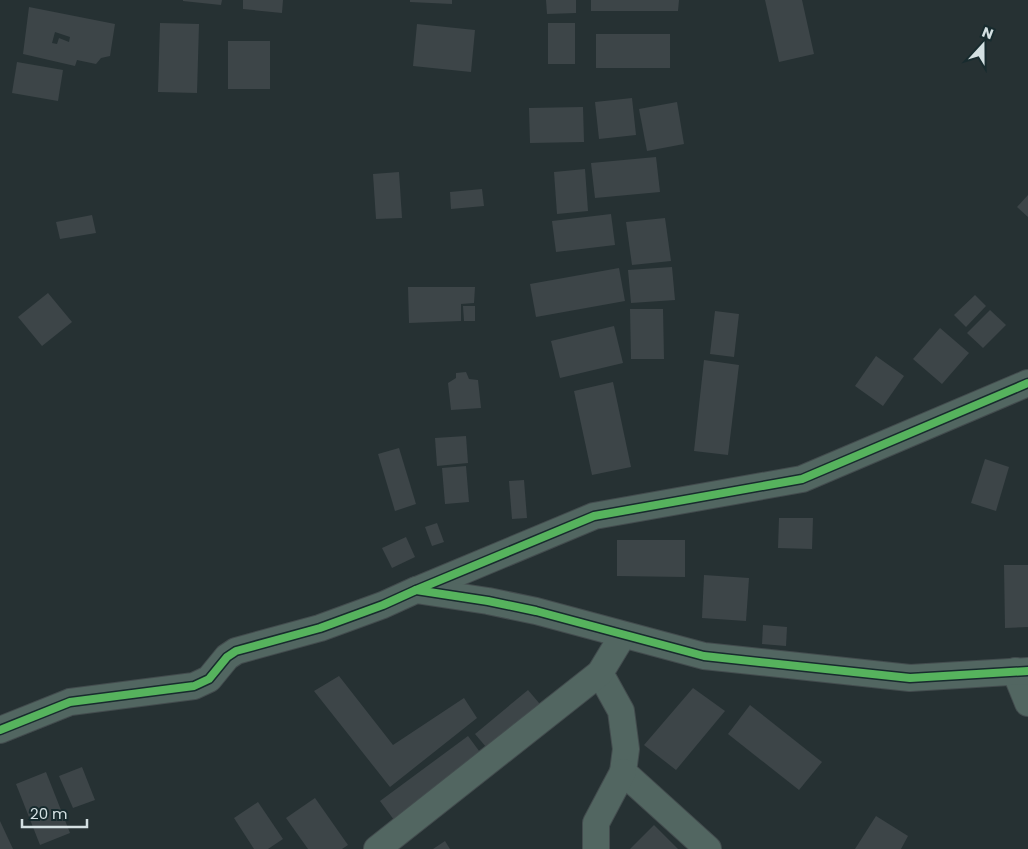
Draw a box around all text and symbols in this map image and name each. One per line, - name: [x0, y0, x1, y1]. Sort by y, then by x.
- north arrow: [958, 20, 1008, 70]
- text: N: [979, 22, 996, 44]
- scale bar: [22, 796, 88, 828]
- text: 20 m: [30, 803, 68, 824]

